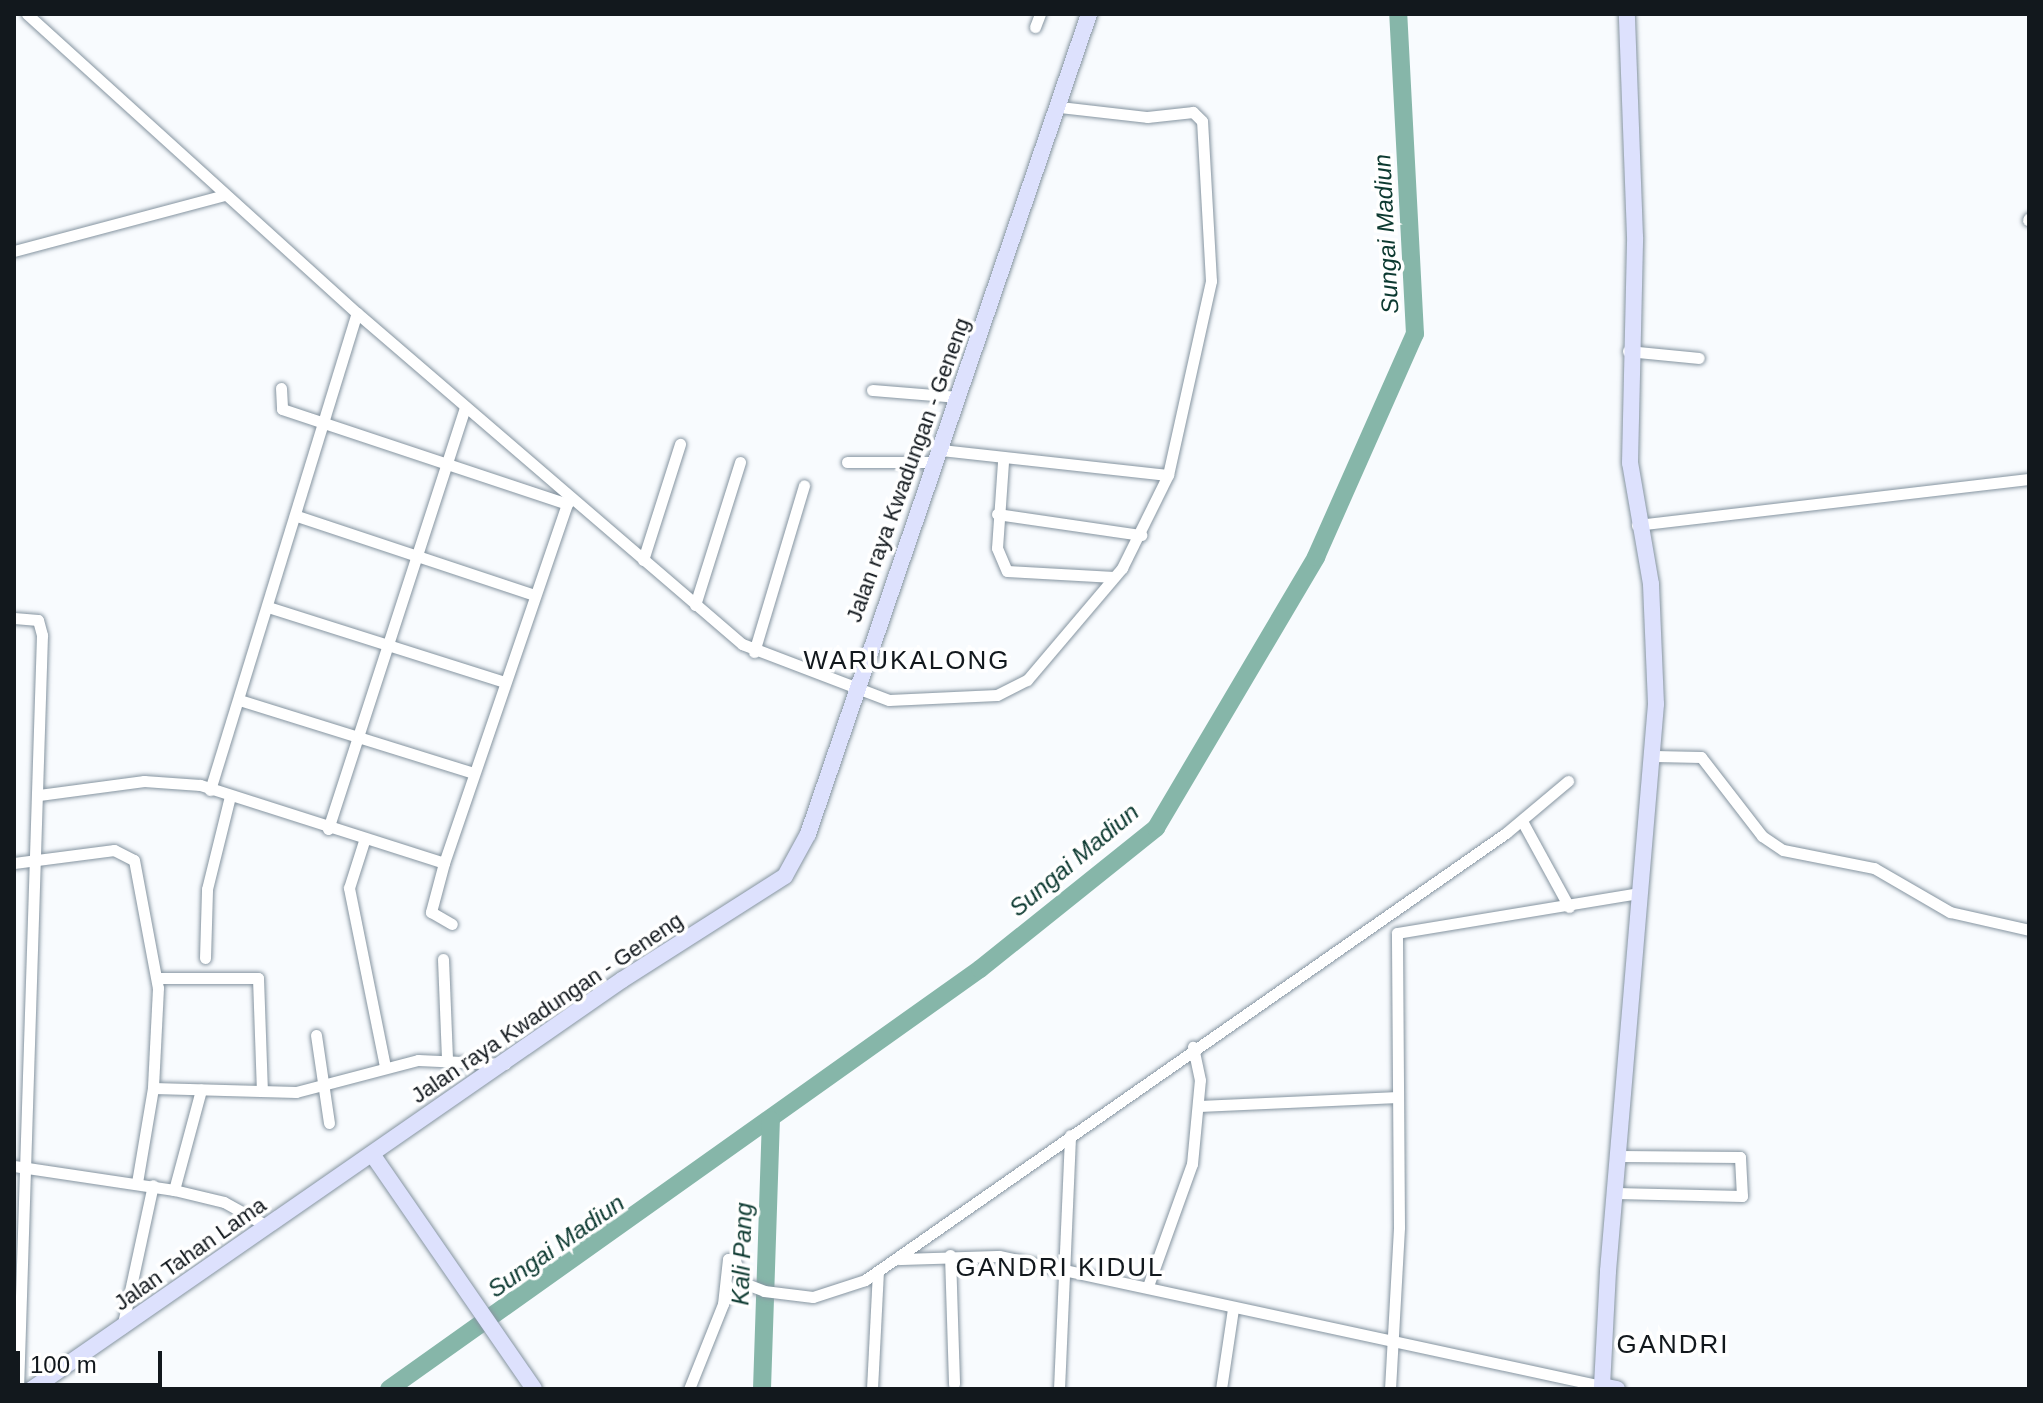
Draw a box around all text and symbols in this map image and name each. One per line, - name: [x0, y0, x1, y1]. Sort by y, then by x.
- water label: Sungai Madiun: [1367, 153, 1405, 315]
- street label: Jalan raya Kwadungan - Geneng: [841, 314, 975, 626]
- district label: WARUKALONG: [804, 645, 1010, 677]
- water label: Sungai Madiun: [1003, 798, 1145, 922]
- street label: Jalan raya Kwadungan - Geneng: [406, 907, 688, 1109]
- water label: Sungai Madiun: [482, 1188, 630, 1304]
- street label: Jalan Tahan Lama: [109, 1192, 271, 1316]
- water label: Kali Pang: [726, 1202, 758, 1306]
- district label: GANDRI KIDUL: [956, 1252, 1164, 1284]
- district label: GANDRI: [1616, 1329, 1730, 1361]
- scale bar: [20, 1335, 166, 1385]
- text: 100 m: [30, 1351, 97, 1378]

